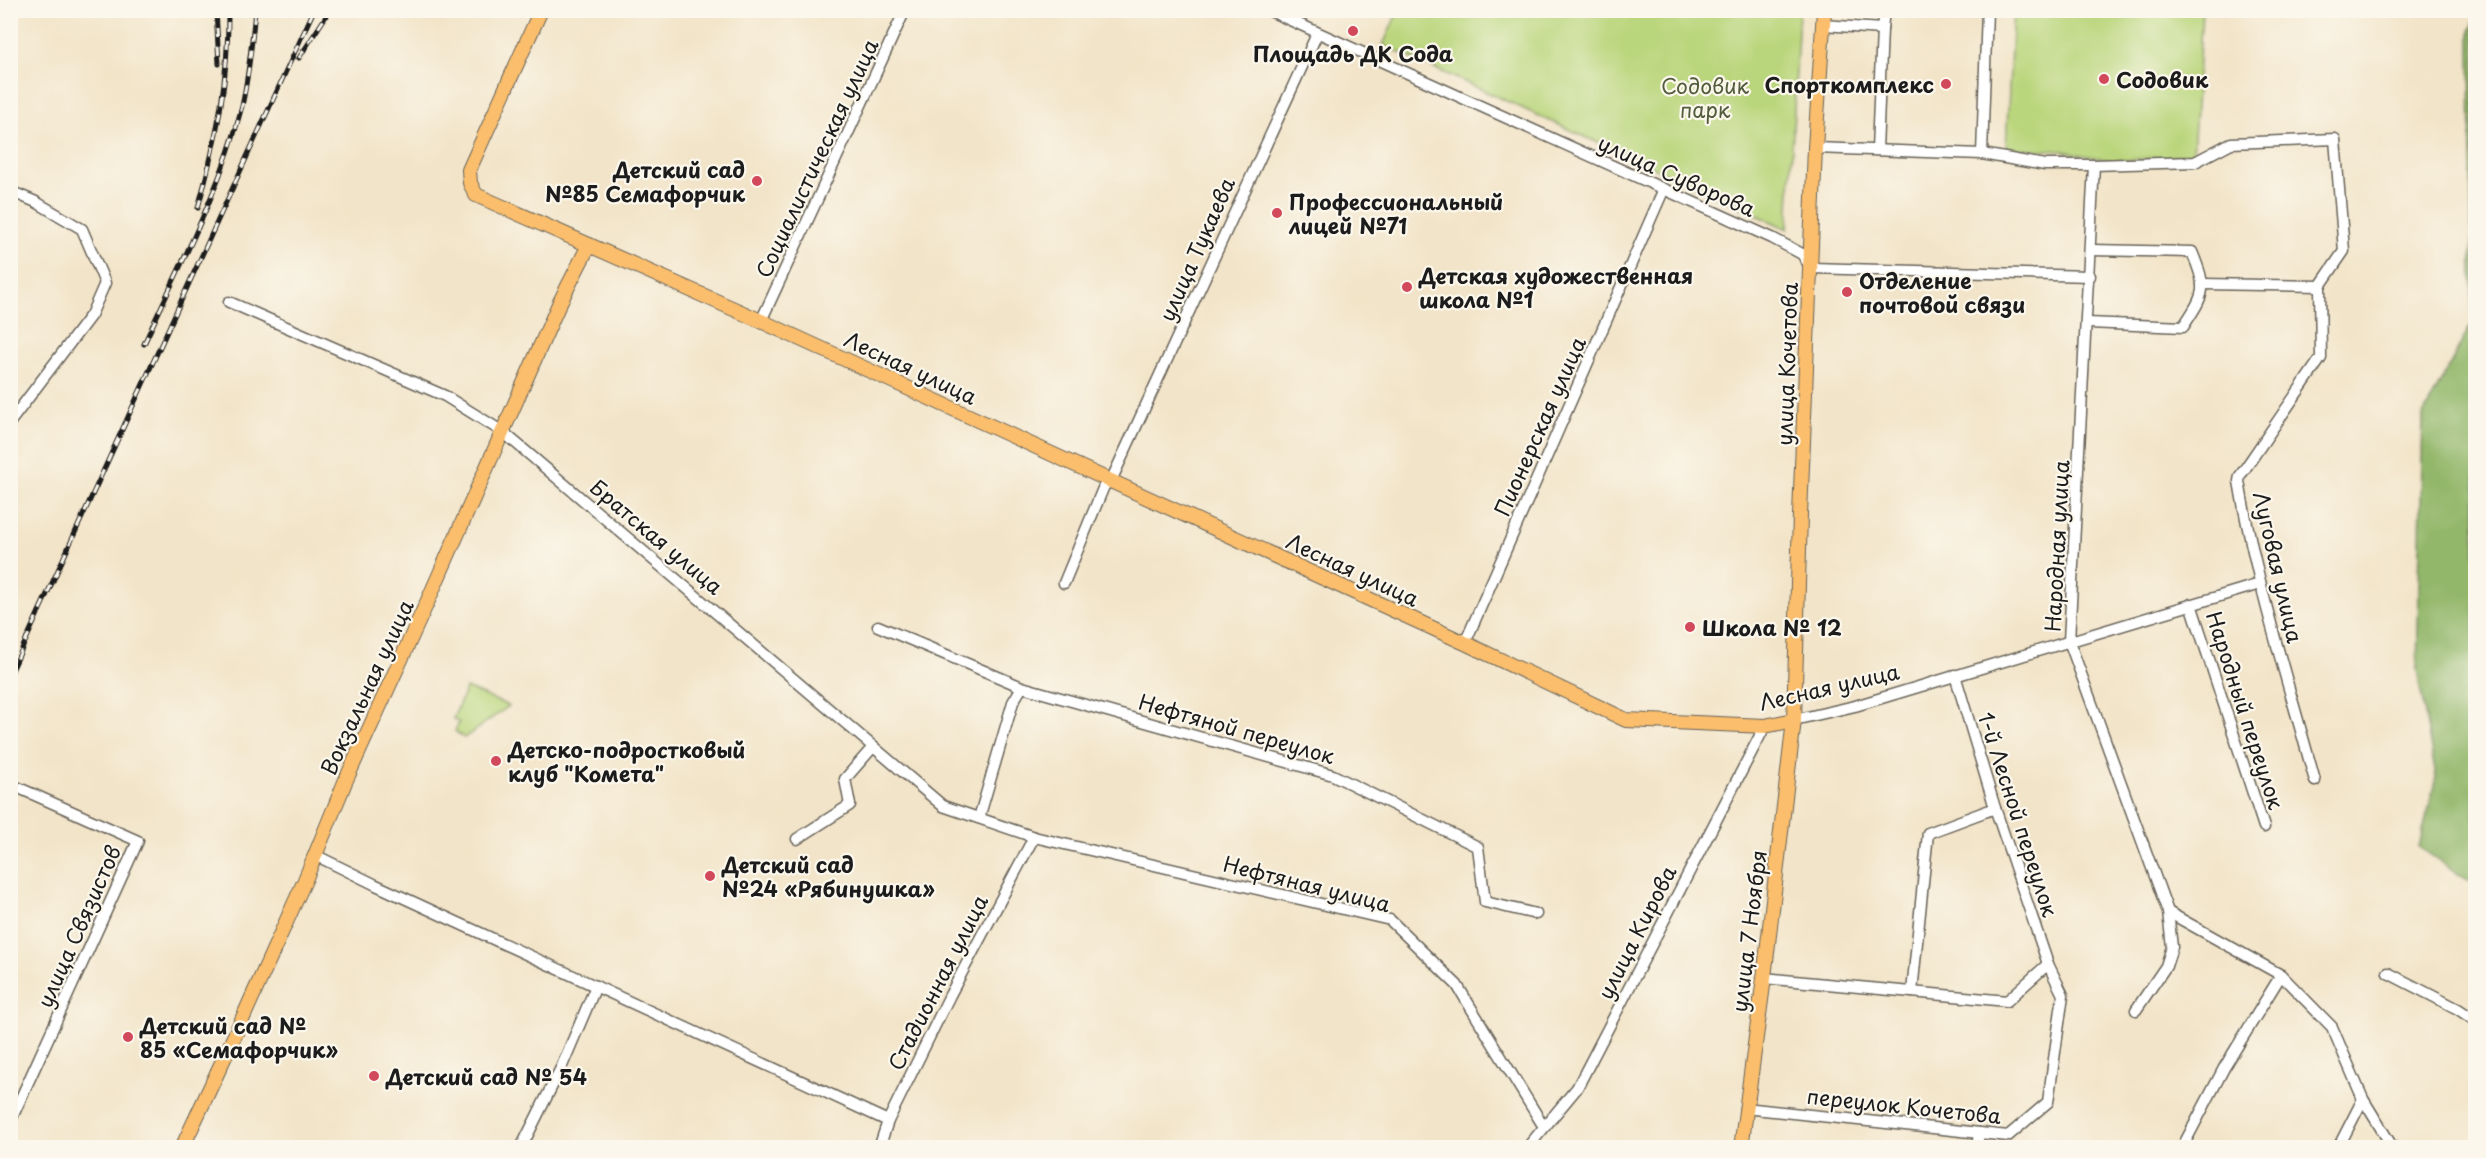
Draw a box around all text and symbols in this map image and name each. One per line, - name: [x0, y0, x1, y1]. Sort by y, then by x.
- marker: Площадь ДК Сода: [1346, 24, 1360, 38]
- street label: Социалистическая улица: [746, 33, 886, 283]
- place label: Площадь ДК Сода: [1253, 37, 1453, 69]
- place label: Содовик: [2116, 63, 2209, 95]
- place label: Спорткомплекс: [1764, 68, 1934, 100]
- park label: Содовик парк: [1661, 69, 1750, 125]
- marker: Содовик: [2097, 72, 2111, 86]
- marker: Спорткомплекс: [1939, 77, 1953, 91]
- street label: улица Суворова: [1593, 126, 1761, 224]
- place label: Детский сад №85 Семафорчик: [545, 153, 746, 209]
- street label: улица Тукаева: [1150, 172, 1242, 326]
- marker: Детский сад №85 Семафорчик: [750, 174, 764, 188]
- place label: Профессиональный лицей №71: [1288, 185, 1503, 241]
- marker: Профессиональный лицей №71: [1270, 206, 1284, 220]
- place label: Детская художественная школа №1: [1418, 259, 1693, 315]
- place label: Отделение почтовой связи: [1859, 264, 2025, 320]
- marker: Детская художественная школа №1: [1400, 280, 1414, 294]
- street label: улица Кочетова: [1767, 282, 1805, 446]
- marker: Отделение почтовой связи: [1840, 285, 1854, 299]
- street label: Лесная улица: [840, 322, 983, 412]
- street label: Пионерская улица: [1485, 330, 1593, 521]
- street label: Народная улица: [2036, 459, 2077, 633]
- street label: Братская улица: [583, 471, 731, 602]
- street label: Луговая улица: [2246, 488, 2312, 647]
- street label: Лесная улица: [1282, 524, 1425, 614]
- street label: Вокзальная улица: [311, 593, 421, 780]
- street label: Народный переулок: [2199, 607, 2293, 814]
- place label: Школа № 12: [1702, 611, 1842, 643]
- marker: Школа № 12: [1683, 620, 1697, 634]
- street label: Лесная улица: [1756, 654, 1903, 718]
- street label: Нефтяной переулок: [1135, 685, 1339, 771]
- street label: 1-й Лесной переулок: [1971, 707, 2067, 921]
- place label: Детско-подростковый клуб "Комета": [507, 733, 745, 789]
- marker: Детско-подростковый клуб "Комета": [489, 754, 503, 768]
- street label: улица Связистов: [28, 840, 128, 1012]
- street label: Нефтяная улица: [1220, 847, 1395, 919]
- place label: Детский сад №24 «Рябинушка»: [721, 848, 935, 904]
- street label: улица 7 Ноября: [1722, 848, 1774, 1014]
- street label: улица Кирова: [1589, 860, 1683, 1004]
- marker: Детский сад №24 «Рябинушка»: [703, 869, 717, 883]
- street label: Стадионная улица: [879, 888, 995, 1075]
- place label: Детский сад № 85 «Семафорчик»: [139, 1009, 338, 1065]
- marker: Детский сад № 85 «Семафорчик»: [121, 1030, 135, 1044]
- place label: Детский сад № 54: [385, 1060, 587, 1092]
- marker: Детский сад № 54: [367, 1069, 381, 1083]
- street label: переулок Кочетова: [1805, 1079, 2003, 1131]

